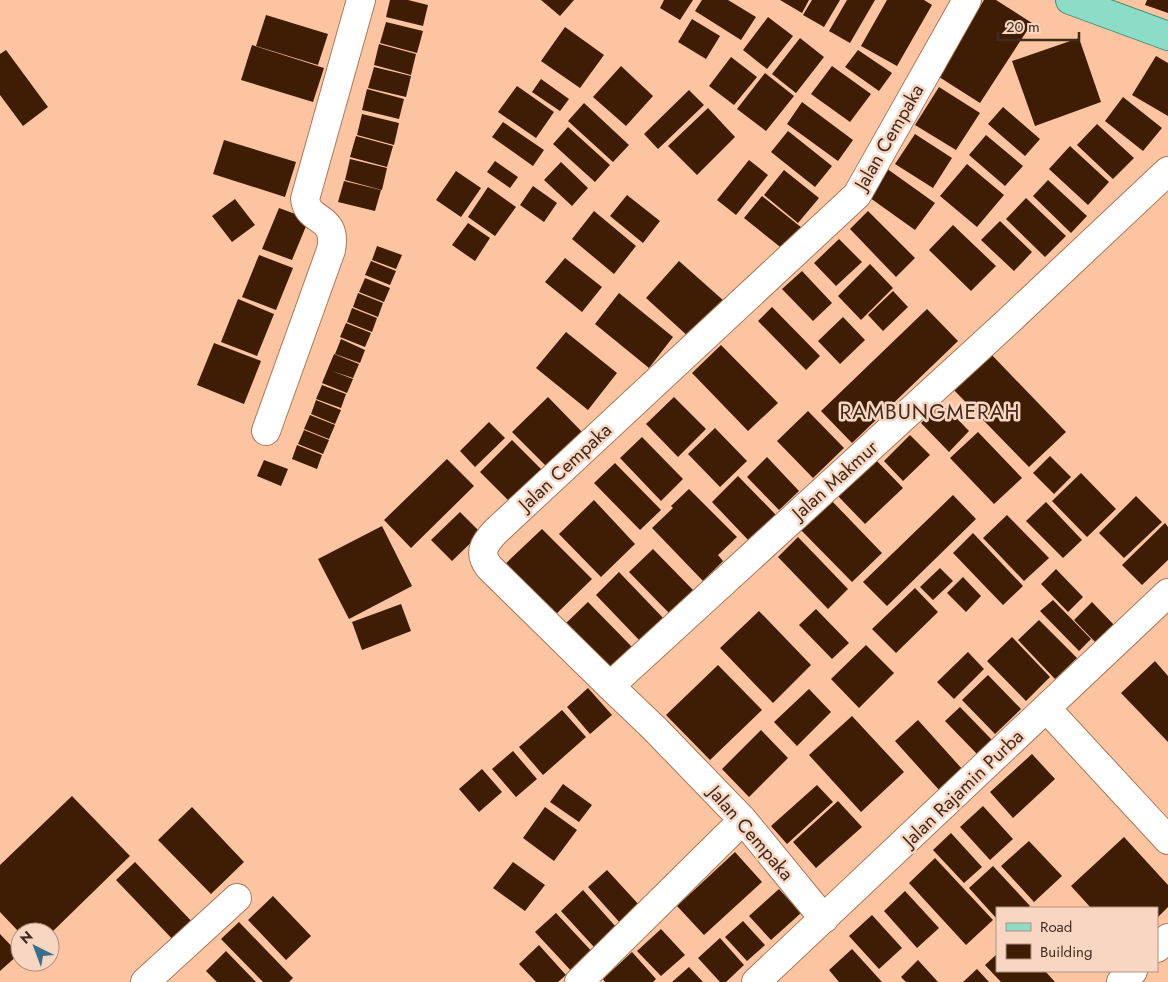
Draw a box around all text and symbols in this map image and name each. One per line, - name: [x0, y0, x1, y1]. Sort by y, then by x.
- scale bar: [998, 10, 1079, 42]
- text: 20 m: [1006, 16, 1040, 38]
- street label: Jalan Cempaka: [846, 79, 930, 197]
- district label: RAMBUNGMERAH: [839, 397, 1021, 427]
- street label: Jalan Cempaka: [510, 417, 617, 519]
- street label: Jalan Makmur: [784, 434, 884, 528]
- street label: Jalan Rajamin Purba: [894, 723, 1029, 855]
- street label: Jalan Cempaka: [700, 777, 800, 886]
- legend: [996, 907, 1158, 972]
- text: Road: [1040, 916, 1072, 938]
- north arrow: [10, 922, 60, 972]
- text: N: [15, 926, 37, 948]
- text: Building: [1040, 941, 1092, 963]

